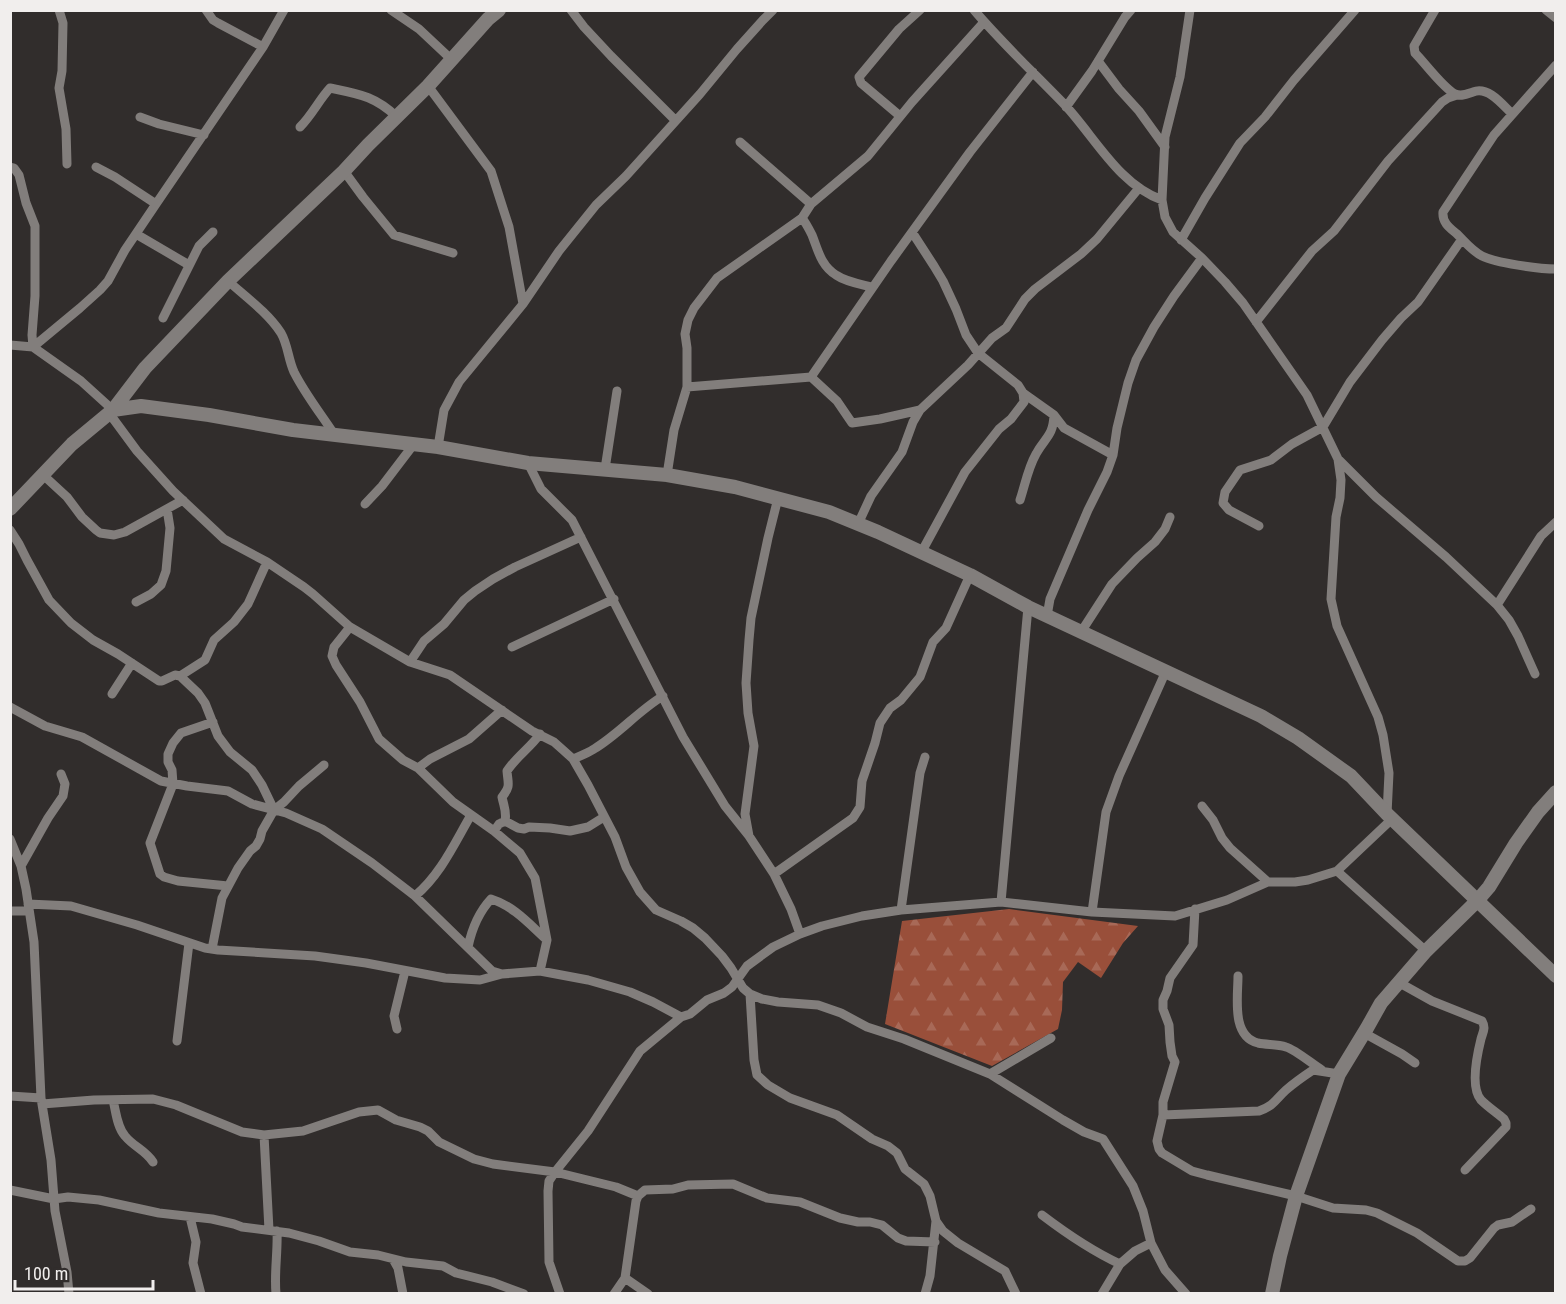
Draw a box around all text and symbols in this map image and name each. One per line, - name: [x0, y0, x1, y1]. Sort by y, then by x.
- scale bar: [15, 1253, 153, 1291]
- text: 100 m: [24, 1263, 68, 1284]

